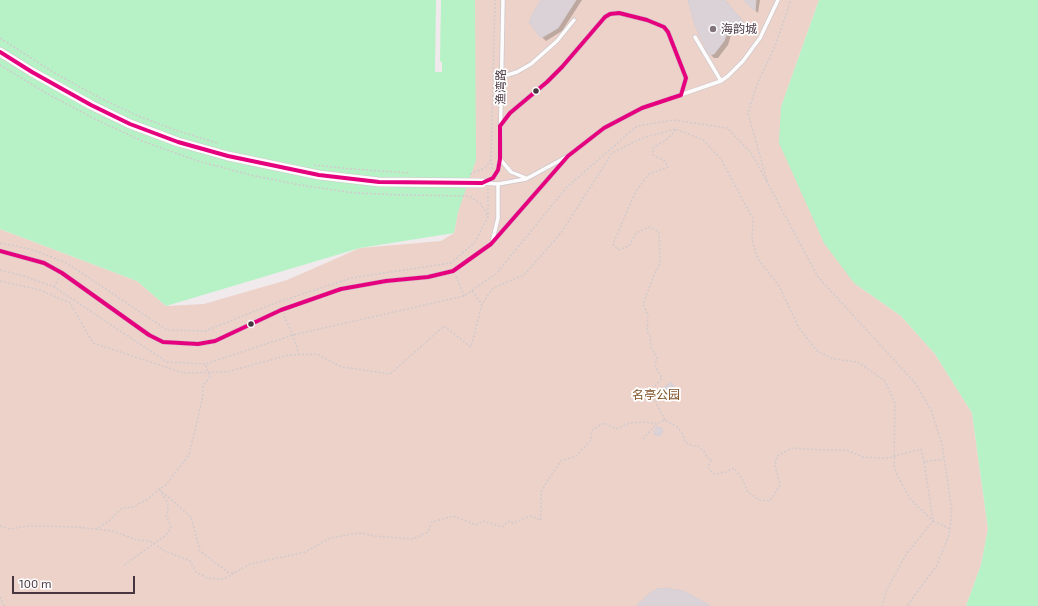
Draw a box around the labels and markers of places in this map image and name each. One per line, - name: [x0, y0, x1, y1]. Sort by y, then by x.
- place label: 海韵城: [721, 22, 757, 36]
- marker: 海韵城: [708, 24, 718, 34]
- unlabelled marker: [531, 86, 541, 96]
- unlabelled marker: [246, 319, 256, 329]

